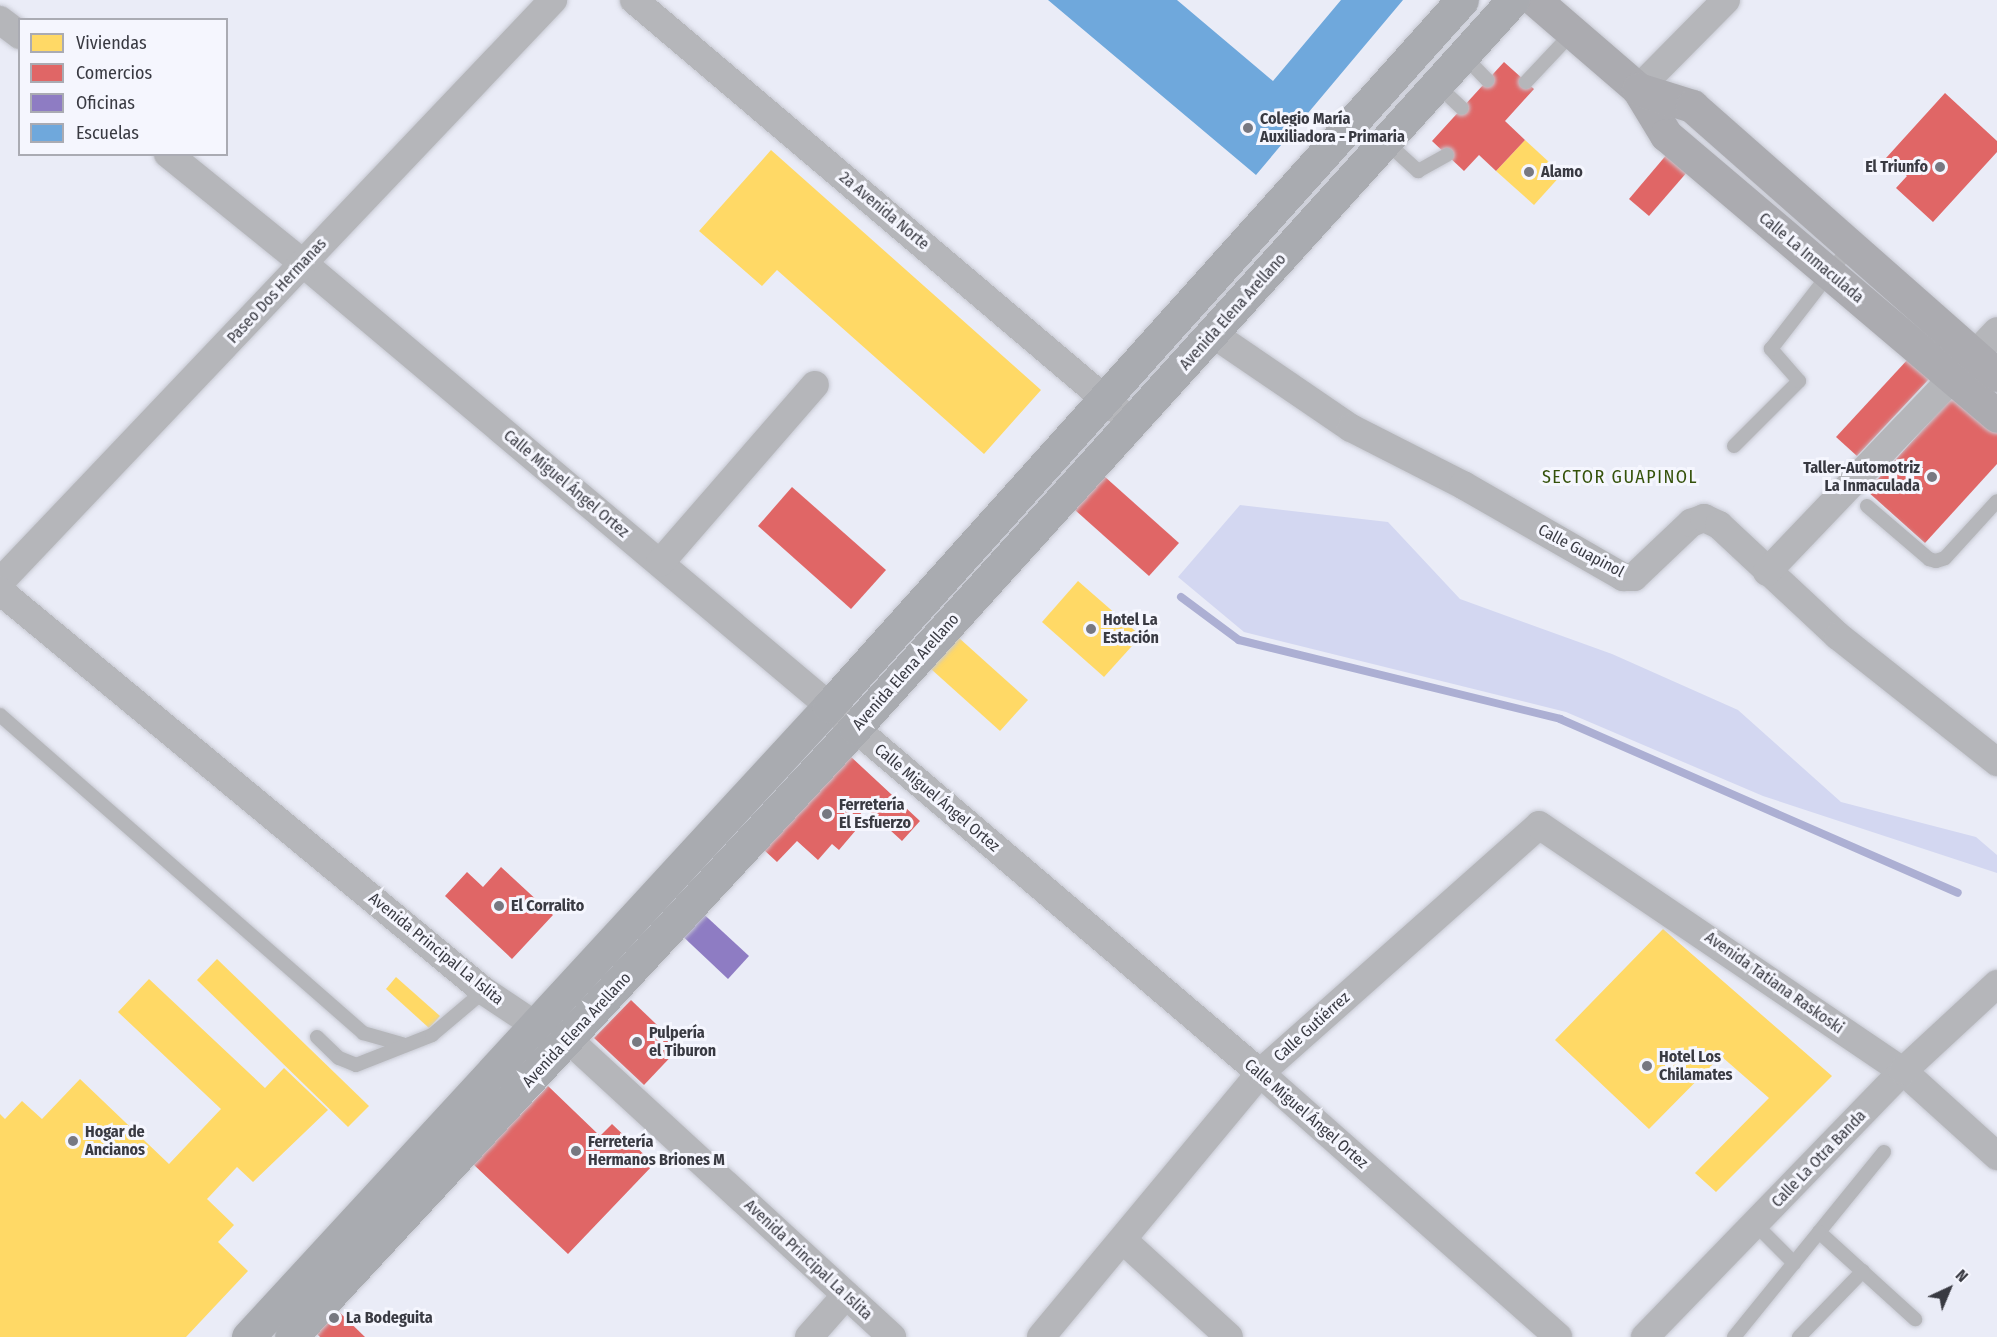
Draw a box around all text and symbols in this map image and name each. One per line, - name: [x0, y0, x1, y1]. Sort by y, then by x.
- legend: [18, 18, 228, 156]
- text: Viviendas: [76, 32, 147, 54]
- text: Comercios: [76, 62, 152, 84]
- text: Oficinas: [76, 92, 135, 114]
- place label: Colegio María Auxiliadora - Primaria: [1260, 109, 1405, 147]
- marker: Colegio María Auxiliadora - Primaria: [1241, 121, 1255, 135]
- text: Escuelas: [76, 122, 139, 144]
- place label: El Triunfo: [1865, 157, 1928, 177]
- marker: El Triunfo: [1933, 160, 1947, 174]
- place label: Alamo: [1541, 162, 1583, 182]
- marker: Alamo: [1522, 165, 1536, 179]
- street label: 2a Avenida Norte: [835, 168, 933, 254]
- street label: Calle La Inmaculada: [1755, 209, 1867, 307]
- street label: Paseo Dos Hermanas: [223, 234, 331, 348]
- street label: Avenida Elena Arellano: [1176, 250, 1290, 374]
- street label: Calle Miguel Ángel Ortez: [500, 426, 632, 542]
- place label: Taller-Automotriz La Inmaculada: [1803, 458, 1920, 496]
- district label: SECTOR GUAPINOL: [1542, 466, 1698, 488]
- marker: Taller-Automotriz La Inmaculada: [1925, 470, 1939, 484]
- street label: Calle Guapinol: [1535, 520, 1627, 582]
- street label: Avenida Elena Arellano: [849, 610, 963, 734]
- place label: Hotel La Estación: [1103, 610, 1159, 648]
- marker: Hotel La Estación: [1084, 622, 1098, 636]
- street label: Calle Miguel Ángel Ortez: [871, 740, 1003, 856]
- place label: Ferretería El Esfuerzo: [839, 795, 911, 833]
- marker: Ferretería El Esfuerzo: [820, 807, 834, 821]
- street label: Avenida Principal La Islita: [365, 889, 507, 1009]
- place label: El Corralito: [511, 896, 584, 916]
- marker: El Corralito: [492, 899, 506, 913]
- street label: Avenida Tatiana Raskoski: [1701, 928, 1847, 1038]
- street label: Avenida Elena Arellano: [519, 969, 635, 1091]
- street label: Calle Gutiérrez: [1270, 988, 1354, 1066]
- place label: Pulpería el Tiburon: [649, 1023, 716, 1061]
- marker: Pulpería el Tiburon: [630, 1035, 644, 1049]
- place label: Hotel Los Chilamates: [1659, 1047, 1733, 1085]
- street label: Calle Miguel Ángel Ortez: [1240, 1055, 1372, 1173]
- marker: Hotel Los Chilamates: [1640, 1059, 1654, 1073]
- street label: Calle La Otra Banda: [1768, 1106, 1870, 1212]
- place label: Hogar de Ancianos: [85, 1122, 145, 1160]
- place label: Ferretería Hermanos Briones M: [588, 1132, 725, 1170]
- marker: Hogar de Ancianos: [66, 1134, 80, 1148]
- marker: Ferretería Hermanos Briones M: [569, 1144, 583, 1158]
- street label: Avenida Principal La Islita: [740, 1196, 876, 1324]
- north arrow: [1919, 1259, 1979, 1319]
- text: N: [1952, 1266, 1972, 1286]
- place label: La Bodeguita: [346, 1308, 433, 1328]
- marker: La Bodeguita: [327, 1311, 341, 1325]

